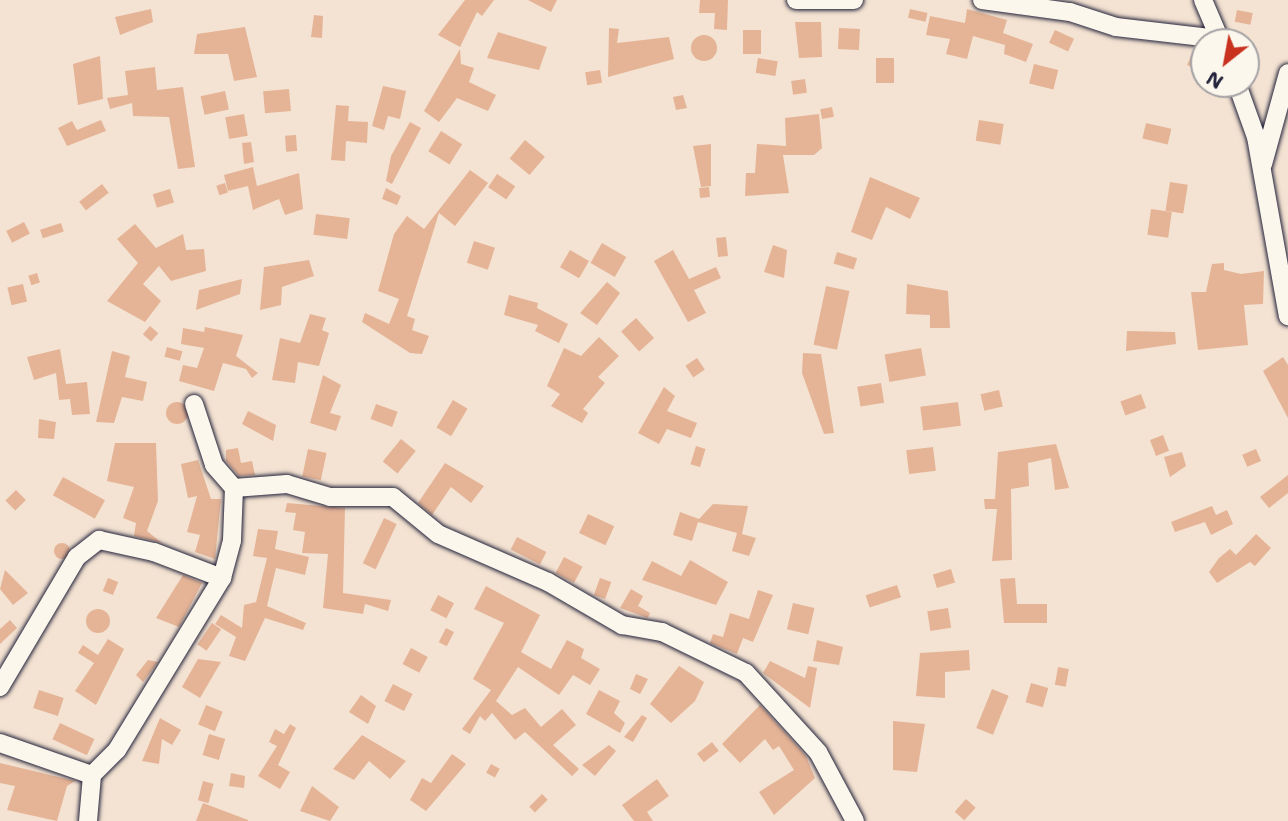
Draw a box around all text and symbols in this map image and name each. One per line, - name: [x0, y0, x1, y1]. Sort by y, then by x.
- north arrow: [1190, 28, 1260, 98]
- text: N: [1202, 65, 1228, 94]

